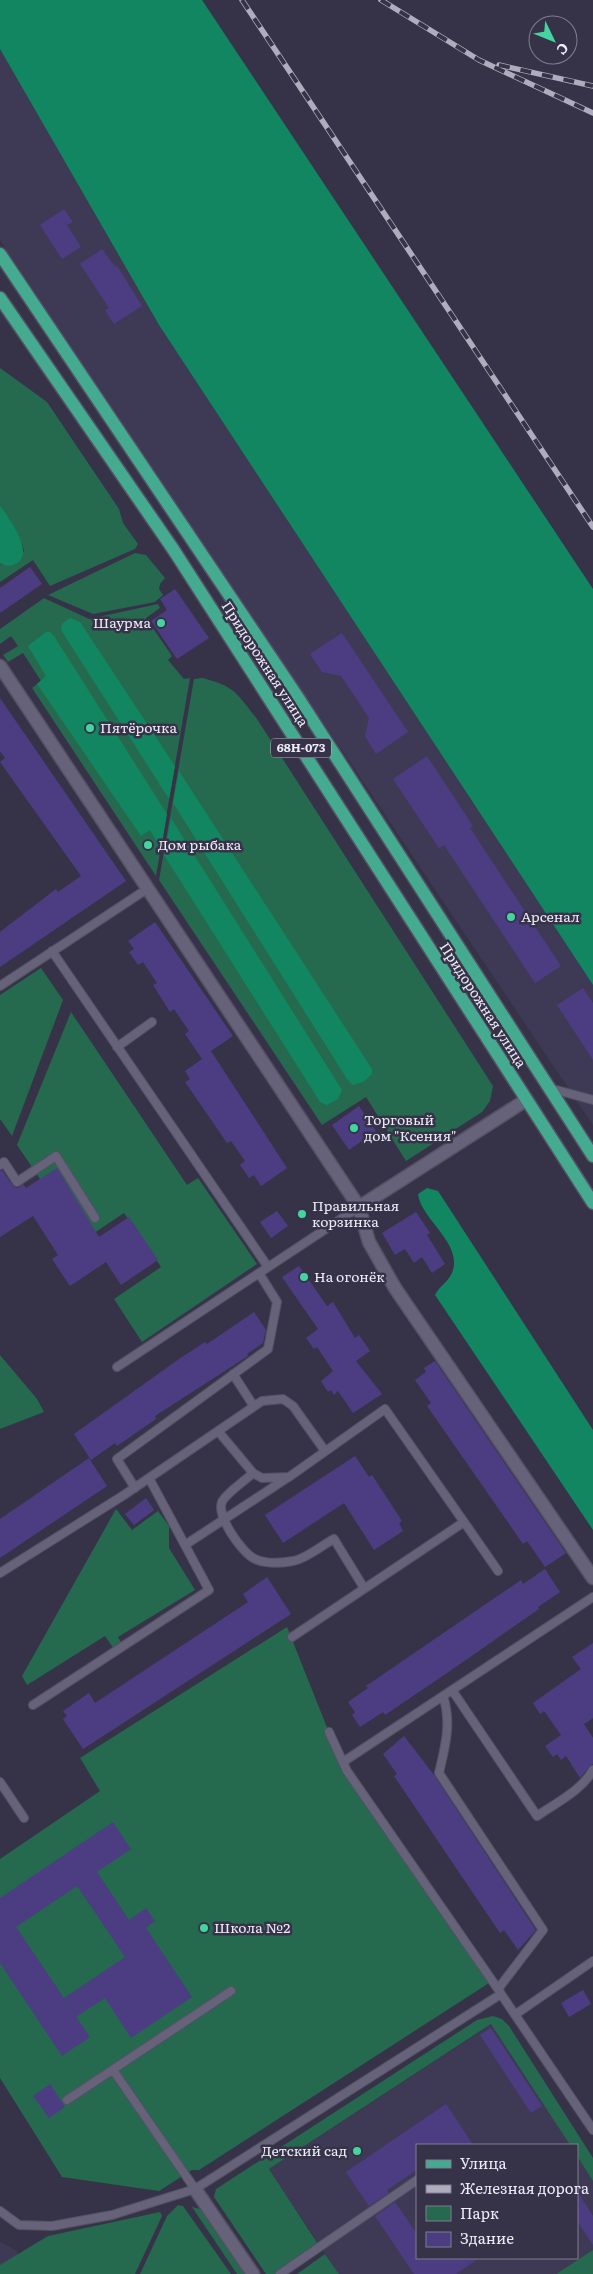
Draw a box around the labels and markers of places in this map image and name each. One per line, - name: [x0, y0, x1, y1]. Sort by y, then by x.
- place label: Шаурма: [93, 612, 151, 632]
- marker: Шаурма: [155, 617, 167, 629]
- place label: Пятёрочка: [100, 717, 178, 737]
- marker: Пятёрочка: [84, 722, 96, 734]
- place label: Дом рыбака: [158, 834, 242, 854]
- marker: Дом рыбака: [142, 839, 154, 851]
- place label: Арсенал: [521, 906, 580, 926]
- marker: Арсенал: [505, 911, 517, 923]
- place label: Торговый дом "Ксения": [364, 1109, 456, 1145]
- marker: Торговый дом "Ксения": [348, 1122, 360, 1134]
- place label: Правильная корзинка: [312, 1195, 399, 1231]
- marker: Правильная корзинка: [296, 1208, 308, 1220]
- place label: На огонёк: [314, 1266, 385, 1286]
- marker: На огонёк: [298, 1271, 310, 1283]
- place label: Школа №2: [214, 1917, 290, 1937]
- marker: Школа №2: [198, 1922, 210, 1934]
- place label: Детский сад: [262, 2140, 347, 2160]
- marker: Детский сад: [351, 2145, 363, 2157]

